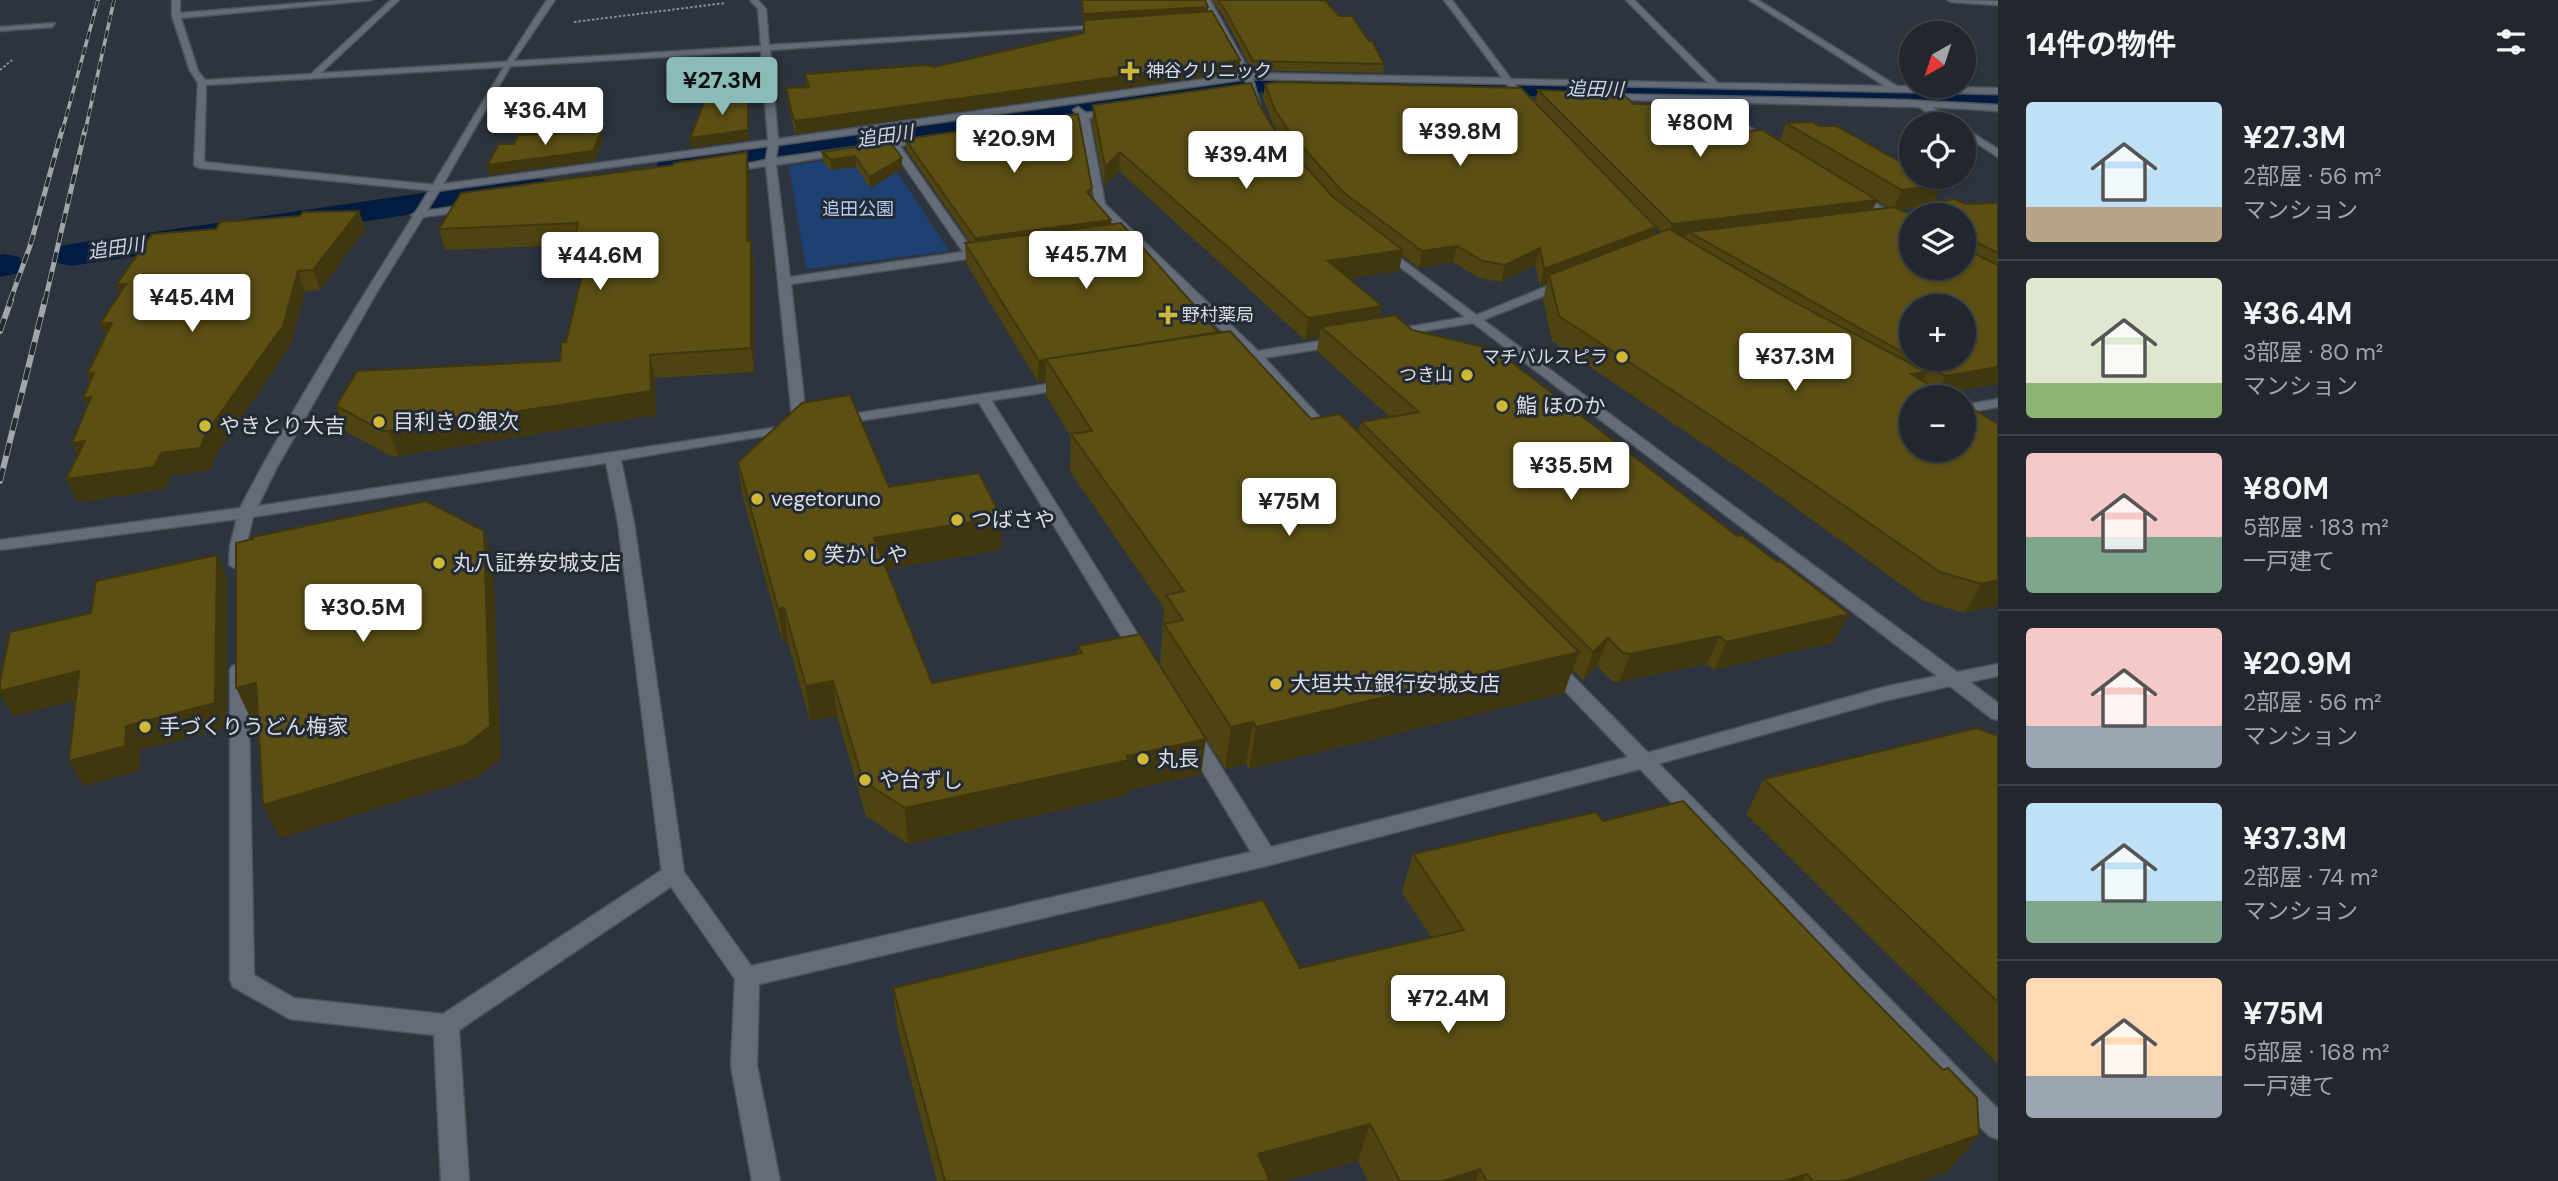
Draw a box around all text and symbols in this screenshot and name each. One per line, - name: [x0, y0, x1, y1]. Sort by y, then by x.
- north arrow: [1899, 21, 1976, 98]
- map controls: [1899, 21, 1976, 462]
- icon: filters: [2492, 23, 2530, 61]
- text: 14件の物件: [2026, 25, 2176, 64]
- pin: ¥27.3M: [665, 58, 779, 117]
- place label: 神谷クリニック: [1146, 59, 1272, 83]
- marker: 神谷クリニック: [1120, 61, 1140, 81]
- text: ¥27.3M: [682, 65, 762, 95]
- water label: 追田川: [1566, 76, 1626, 102]
- pin: ¥36.4M: [488, 88, 602, 147]
- text: ¥36.4M: [503, 95, 587, 125]
- pin: ¥80M: [1659, 100, 1741, 159]
- text: ¥80M: [1667, 107, 1733, 137]
- pin: ¥39.8M: [1403, 108, 1517, 168]
- button: locate: [1899, 112, 1976, 189]
- pin: ¥20.9M: [957, 116, 1071, 175]
- text: ¥39.8M: [1419, 116, 1501, 146]
- text: ¥27.3M: [2243, 118, 2346, 157]
- water label: 追田川: [855, 119, 917, 152]
- text: ¥20.9M: [972, 123, 1056, 153]
- icon: home: [2082, 130, 2166, 214]
- pin: ¥39.4M: [1189, 132, 1303, 191]
- text: ¥39.4M: [1204, 139, 1288, 169]
- text: 2部屋 · 56 m²: [2243, 161, 2382, 191]
- text: マンション: [2243, 195, 2358, 225]
- park label: 追田公園: [822, 197, 894, 221]
- button: layers: [1899, 203, 1976, 280]
- water label: 追田川: [86, 231, 148, 264]
- pin: ¥44.6M: [543, 232, 657, 292]
- pin: ¥45.7M: [1029, 232, 1143, 291]
- text: ¥45.7M: [1045, 239, 1127, 269]
- text: ¥44.6M: [558, 240, 642, 270]
- pin: ¥45.4M: [135, 274, 249, 334]
- text: ¥45.4M: [149, 282, 235, 312]
- button: +: [1899, 294, 1976, 371]
- text: ¥36.4M: [2243, 294, 2352, 333]
- place label: 野村薬局: [1182, 303, 1254, 327]
- icon: home: [2082, 306, 2166, 390]
- marker: 野村薬局: [1160, 307, 1176, 323]
- pin: ¥37.3M: [1738, 334, 1852, 393]
- text: 3部屋 · 80 m²: [2243, 337, 2383, 367]
- text: ¥37.3M: [1755, 341, 1835, 371]
- place label: マチバルスピラ: [1482, 345, 1608, 369]
- marker: マチバルスピラ: [1614, 349, 1630, 365]
- place label: つき山: [1399, 363, 1453, 387]
- marker: つき山: [1459, 367, 1475, 383]
- text: マンション: [2243, 371, 2358, 401]
- button: −: [1899, 385, 1976, 462]
- place label: 鮨 ほのか: [1516, 392, 1606, 420]
- marker: 鮨 ほのか: [1494, 398, 1510, 414]
- place label: 目利きの銀次: [393, 408, 519, 436]
- place label: やきとり大吉: [219, 412, 345, 440]
- marker: 目利きの銀次: [371, 414, 387, 430]
- marker: やきとり大吉: [197, 418, 213, 434]
- pin: ¥35.5M: [1514, 442, 1628, 502]
- text: ¥35.5M: [1529, 450, 1613, 480]
- text: ¥80M: [2243, 469, 2329, 508]
- pin: ¥75M: [1248, 478, 1330, 538]
- icon: home: [2082, 481, 2166, 565]
- place label: vegetoruno: [771, 485, 881, 513]
- text: ¥75M: [1258, 486, 1320, 516]
- marker: vegetoruno: [749, 491, 765, 507]
- place label: つばさや: [971, 506, 1055, 534]
- marker: つばさや: [949, 512, 965, 528]
- text: 5部屋 · 183 m²: [2243, 512, 2389, 542]
- place label: 笑かしや: [824, 541, 908, 569]
- text: 一戸建て: [2243, 546, 2335, 576]
- marker: 笑かしや: [802, 547, 818, 563]
- place label: 丸八証券安城支店: [453, 549, 621, 577]
- marker: 丸八証券安城支店: [431, 555, 447, 571]
- pin: ¥30.5M: [306, 584, 420, 644]
- text: ¥30.5M: [321, 592, 405, 622]
- text: ¥20.9M: [2243, 644, 2352, 683]
- icon: home: [2082, 656, 2166, 740]
- place label: 大垣共立銀行安城支店: [1290, 670, 1500, 698]
- marker: 大垣共立銀行安城支店: [1268, 676, 1284, 692]
- text: 2部屋 · 56 m²: [2243, 687, 2382, 717]
- place label: 手づくりうどん梅家: [159, 713, 348, 741]
- marker: 手づくりうどん梅家: [137, 719, 153, 735]
- text: マンション: [2243, 721, 2358, 751]
- place label: 丸長: [1157, 745, 1199, 773]
- marker: 丸長: [1135, 751, 1151, 767]
- place label: や台ずし: [879, 766, 963, 794]
- marker: や台ずし: [857, 772, 873, 788]
- text: ¥37.3M: [2243, 819, 2347, 858]
- icon: home: [2082, 831, 2166, 915]
- text: 2部屋 · 74 m²: [2243, 862, 2378, 892]
- text: マンション: [2243, 896, 2358, 926]
- pin: ¥72.4M: [1391, 976, 1505, 1035]
- text: ¥72.4M: [1407, 983, 1489, 1013]
- text: ¥75M: [2243, 994, 2324, 1033]
- icon: home: [2082, 1006, 2166, 1090]
- text: 5部屋 · 168 m²: [2243, 1037, 2390, 1067]
- text: 一戸建て: [2243, 1071, 2335, 1101]

